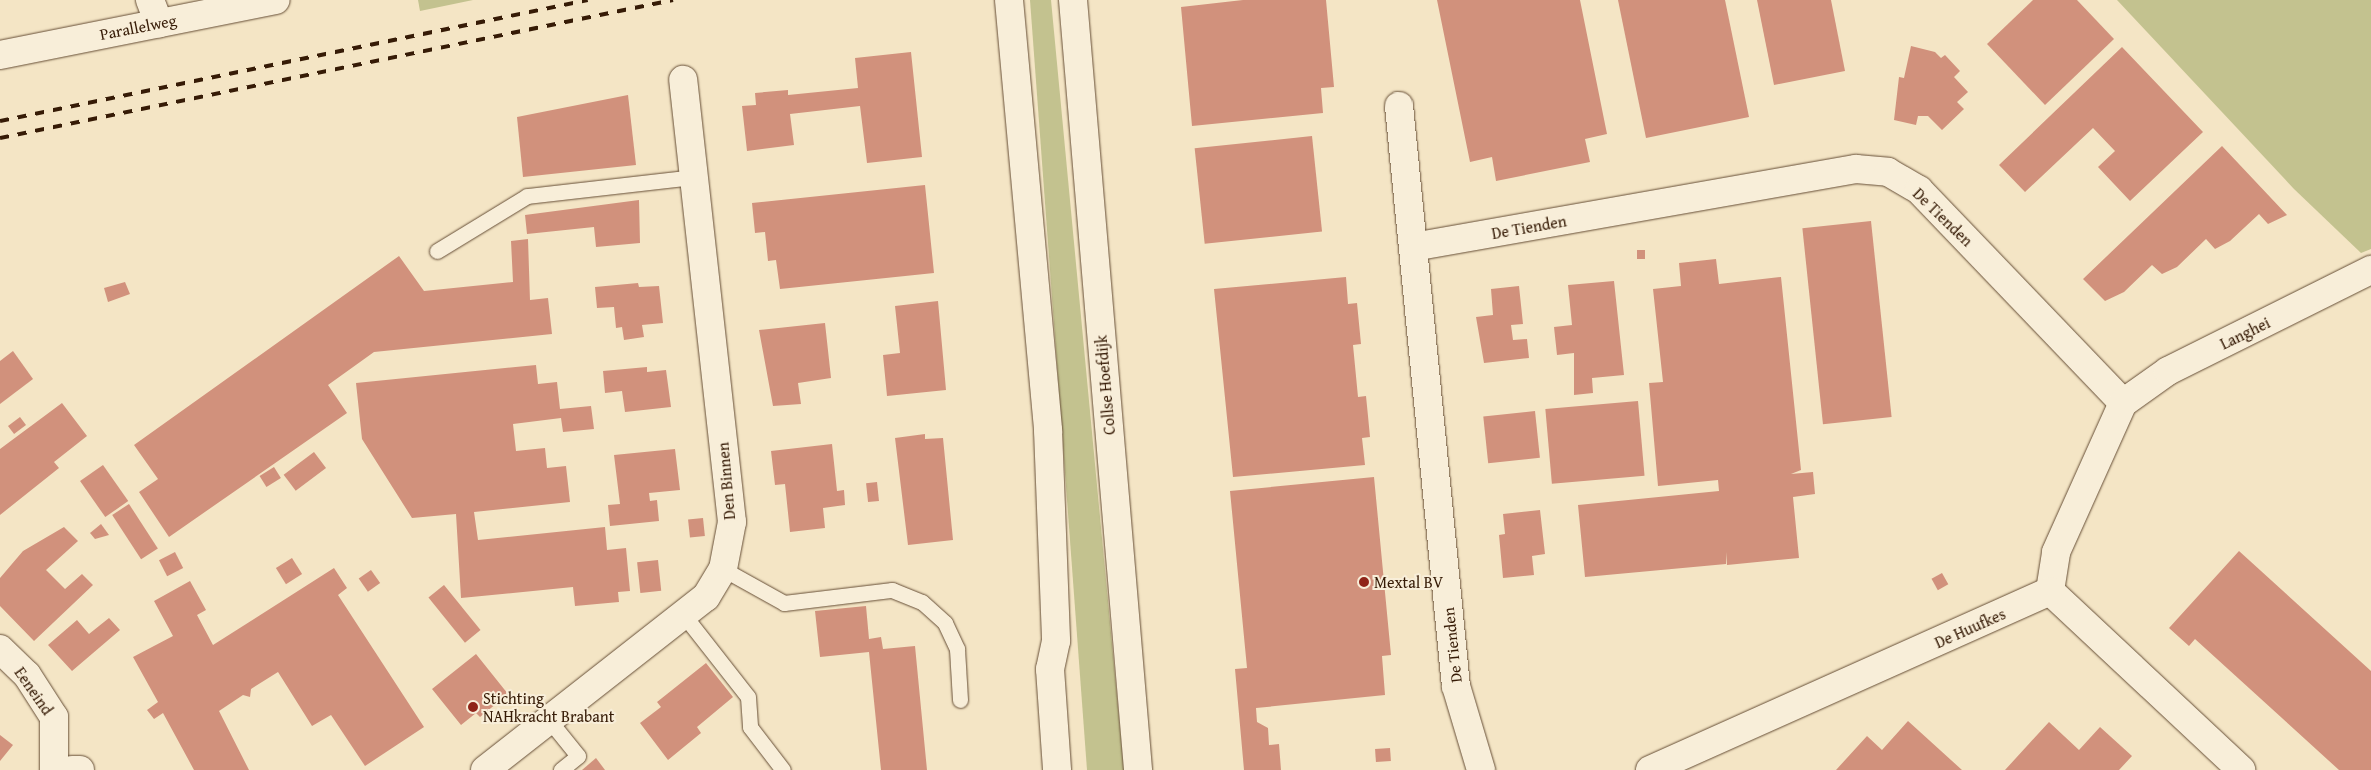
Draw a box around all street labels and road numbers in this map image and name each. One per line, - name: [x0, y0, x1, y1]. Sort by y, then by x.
- street label: Parallelweg: [98, 10, 178, 44]
- street label: De Tienden: [1909, 184, 1977, 250]
- street label: De Tienden: [1490, 211, 1568, 243]
- street label: Langhei: [2217, 313, 2273, 353]
- street label: Collse Hoefdijk: [1091, 334, 1119, 436]
- street label: Den Binnen: [713, 441, 739, 521]
- street label: De Huufkes: [1932, 604, 2008, 652]
- street label: De Tienden: [1438, 606, 1466, 684]
- street label: Eeneind: [11, 663, 57, 719]

